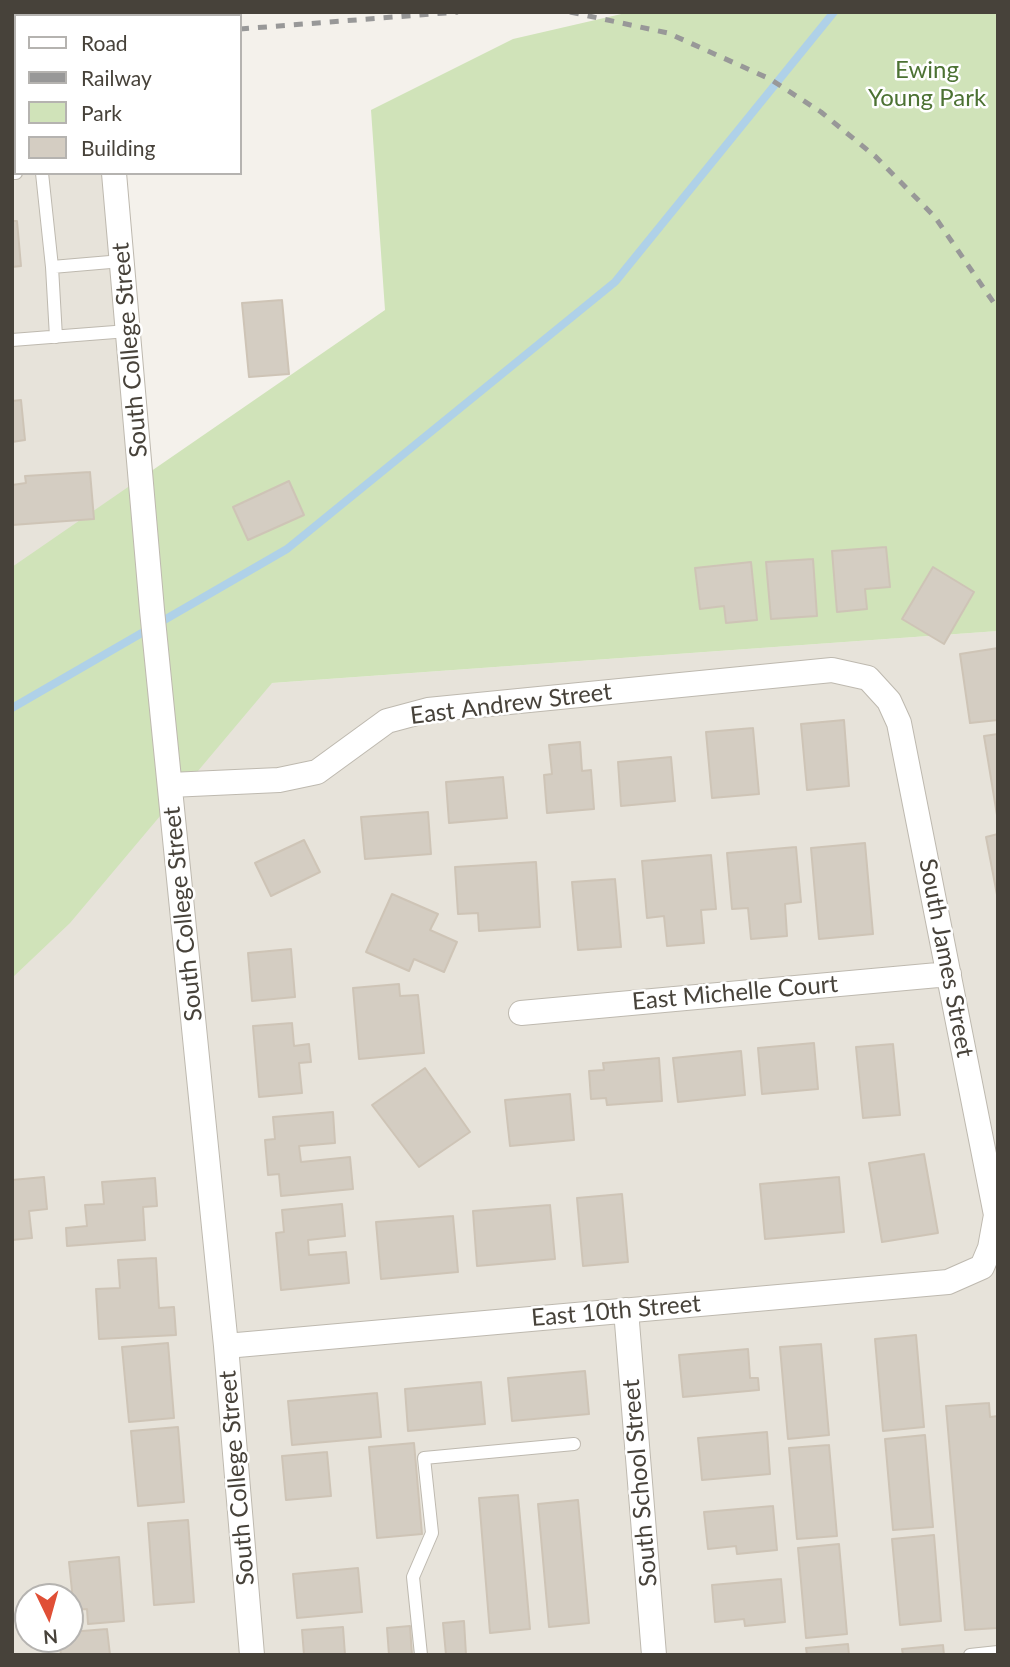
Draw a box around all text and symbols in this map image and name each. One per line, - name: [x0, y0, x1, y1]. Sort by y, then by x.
- legend: [14, 14, 242, 175]
- text: Road: [81, 30, 128, 55]
- park label: Ewing Young Park: [868, 56, 986, 112]
- text: Railway: [81, 65, 152, 90]
- text: Park: [81, 100, 122, 125]
- text: Building: [81, 135, 156, 160]
- street label: South College Street: [106, 241, 154, 459]
- street label: East Andrew Street: [409, 677, 613, 731]
- street label: South College Street: [157, 805, 209, 1023]
- street label: South James Street: [913, 856, 979, 1060]
- street label: East Michelle Court: [631, 970, 839, 1016]
- street label: East 10th Street: [530, 1289, 702, 1333]
- street label: South College Street: [213, 1369, 261, 1587]
- street label: South School Street: [617, 1378, 663, 1588]
- north arrow: [14, 1583, 84, 1653]
- text: N: [42, 1625, 59, 1650]

